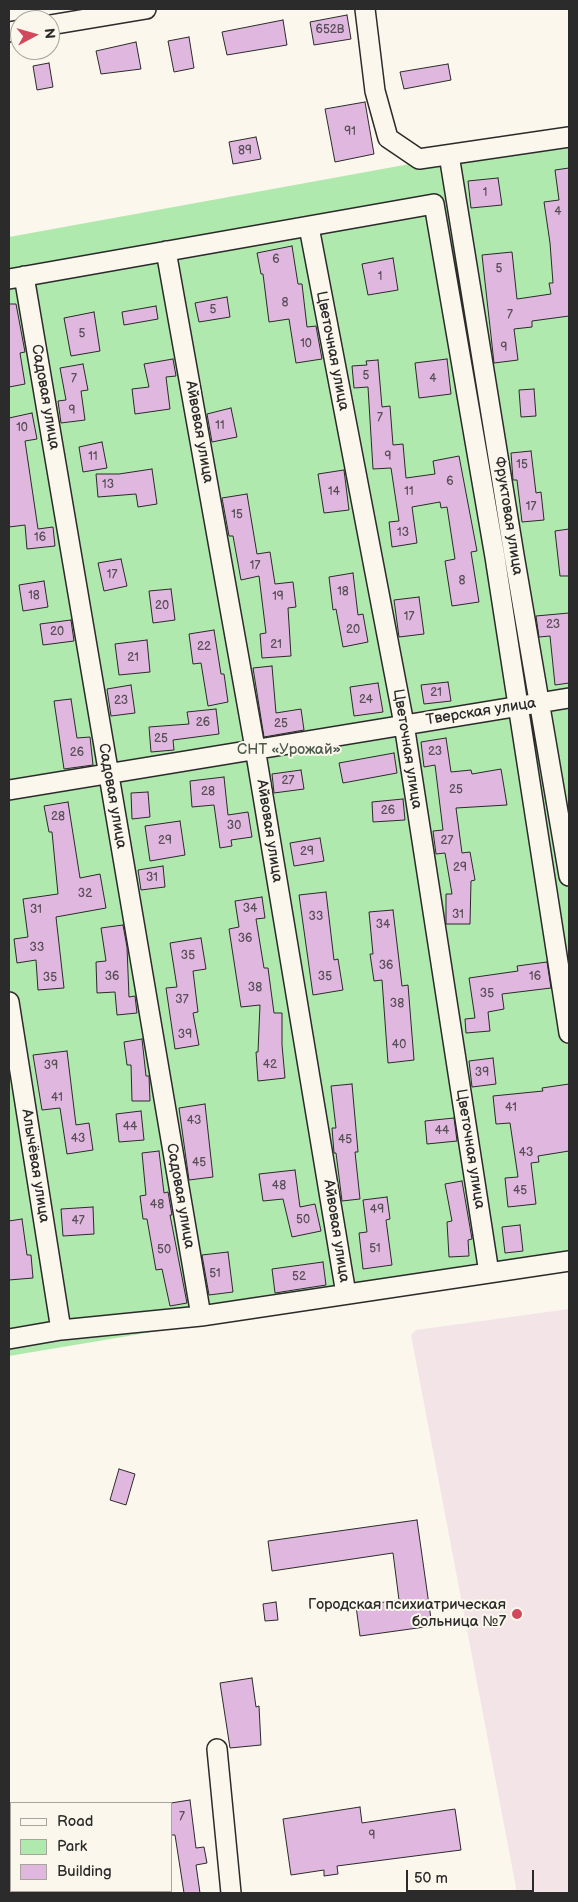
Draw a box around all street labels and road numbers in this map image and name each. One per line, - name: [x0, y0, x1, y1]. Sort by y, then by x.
- street label: Цветочная улица: [312, 290, 352, 412]
- street label: Садовая улица: [27, 343, 63, 451]
- street label: Айвовая улица: [181, 379, 217, 485]
- street label: Фруктовая улица: [490, 455, 526, 577]
- street label: Цветочная улица: [389, 688, 425, 810]
- street label: Тверская улица: [425, 694, 537, 730]
- street label: Садовая улица: [94, 742, 130, 850]
- street label: Айвовая улица: [252, 778, 286, 884]
- street label: Цветочная улица: [452, 1088, 488, 1210]
- street label: Алычёвая улица: [17, 1108, 53, 1224]
- street label: Садовая улица: [162, 1142, 198, 1250]
- street label: Айвовая улица: [319, 1178, 353, 1284]

